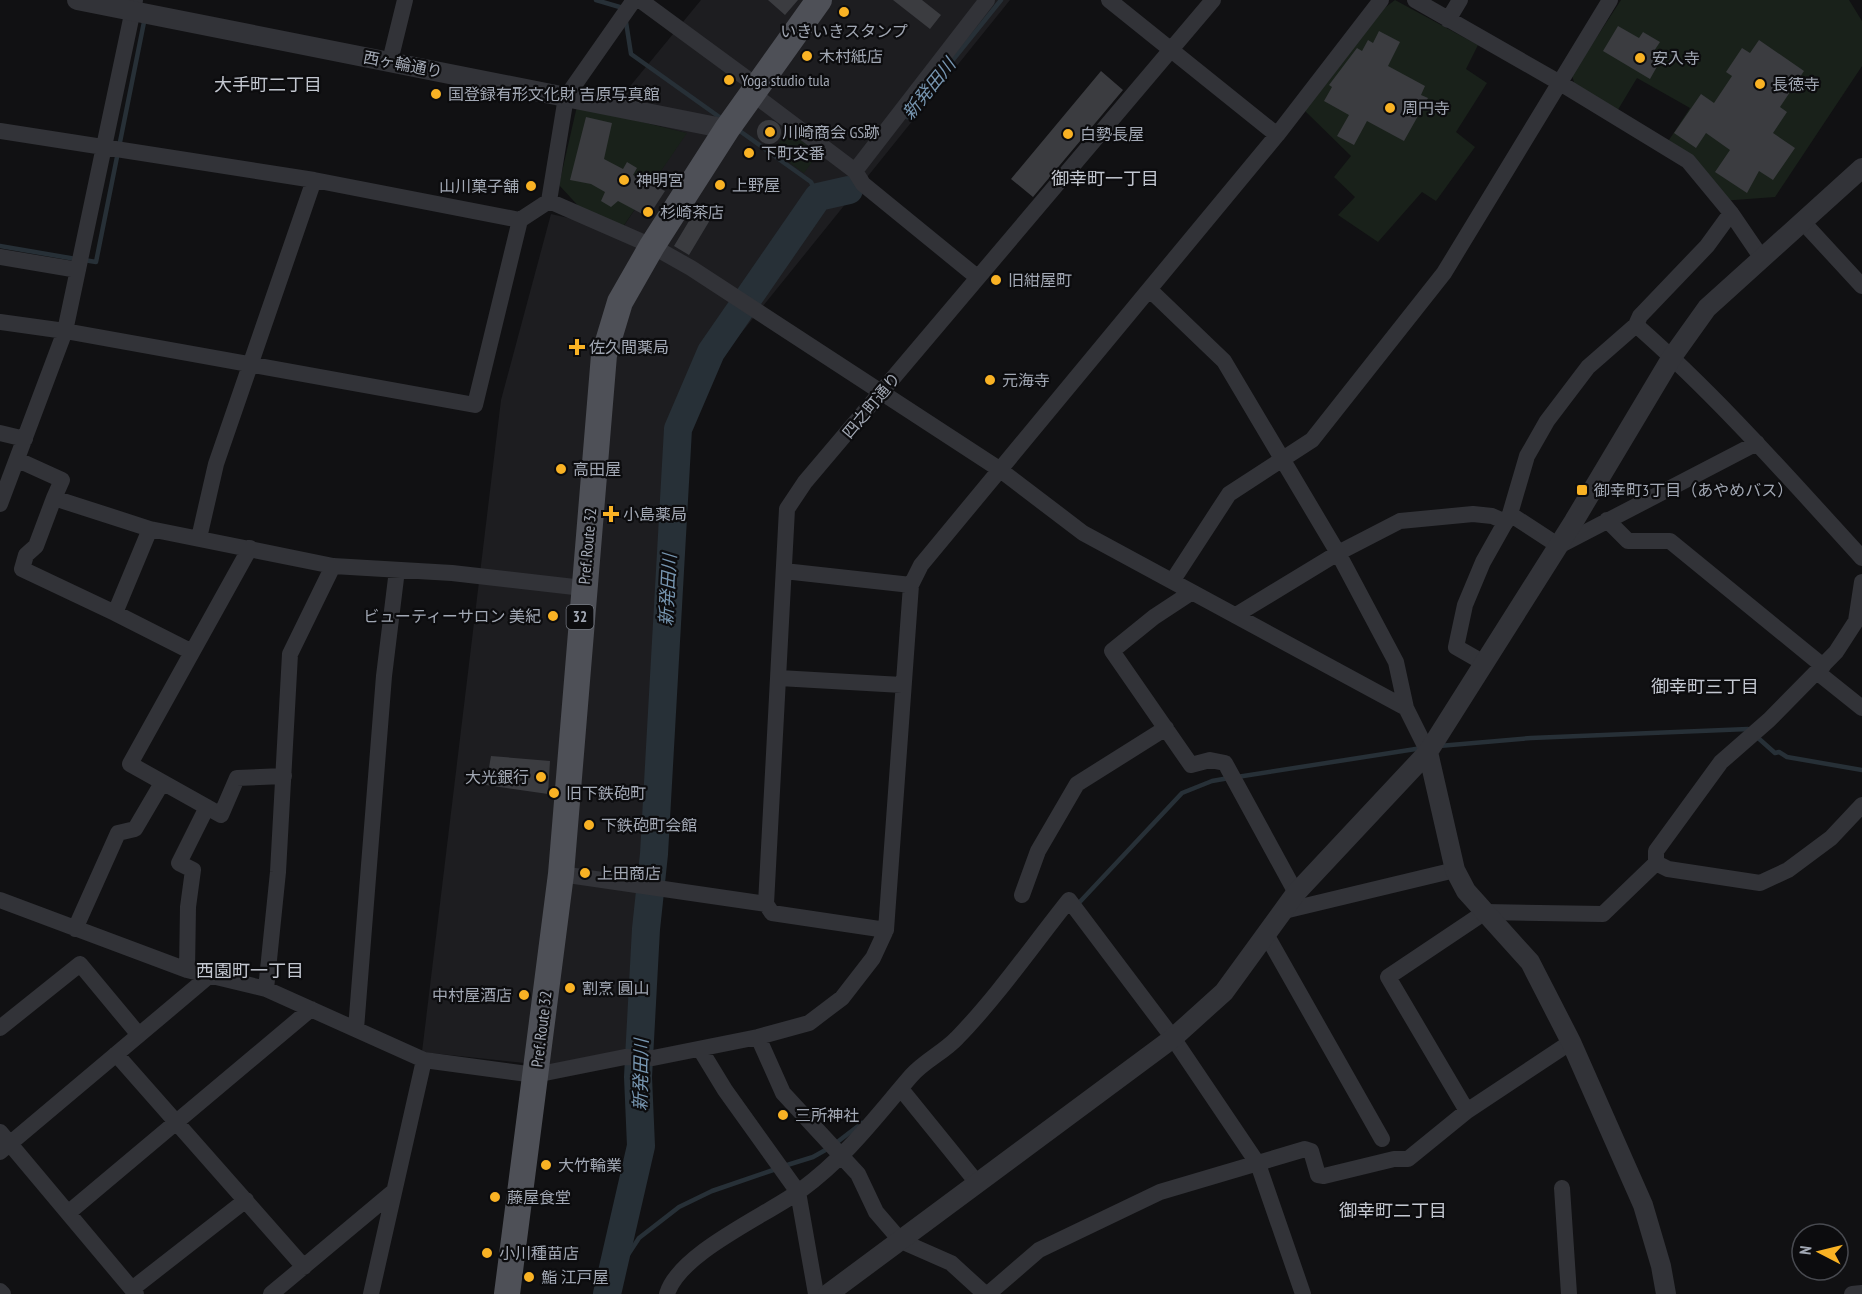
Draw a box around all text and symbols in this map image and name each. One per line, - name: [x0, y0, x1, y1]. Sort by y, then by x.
- marker: いきいきスタンプ: [837, 5, 851, 19]
- place label: いきいきスタンプ: [780, 21, 908, 41]
- place label: 木村紙店: [819, 46, 883, 66]
- street label: 西ヶ輪通り: [362, 47, 444, 81]
- place label: 安入寺: [1652, 48, 1700, 68]
- marker: 木村紙店: [800, 49, 814, 63]
- marker: 安入寺: [1633, 51, 1647, 65]
- water label: 新発田川: [897, 52, 961, 124]
- place label: Yoga studio tula: [741, 70, 830, 90]
- district label: 大手町二丁目: [214, 73, 322, 96]
- marker: Yoga studio tula: [722, 73, 736, 87]
- place label: 長徳寺: [1772, 74, 1820, 94]
- marker: 長徳寺: [1753, 77, 1767, 91]
- place label: 国登録有形文化財 吉原写真館: [448, 84, 659, 104]
- marker: 国登録有形文化財 吉原写真館: [429, 87, 443, 101]
- place label: 周円寺: [1402, 98, 1450, 118]
- marker: 周円寺: [1383, 101, 1397, 115]
- place label: 川崎商会 GS跡: [782, 122, 880, 142]
- place label: 白勢長屋: [1080, 124, 1144, 144]
- marker: 川崎商会 GS跡: [763, 125, 777, 139]
- marker: 白勢長屋: [1061, 127, 1075, 141]
- place label: 下町交番: [761, 143, 825, 163]
- marker: 下町交番: [742, 146, 756, 160]
- district label: 御幸町一丁目: [1051, 167, 1159, 190]
- place label: 神明宮: [636, 170, 684, 190]
- marker: 神明宮: [617, 173, 631, 187]
- place label: 上野屋: [732, 175, 780, 195]
- place label: 山川菓子舗: [439, 176, 519, 196]
- marker: 上野屋: [713, 178, 727, 192]
- marker: 山川菓子舗: [524, 179, 538, 193]
- place label: 杉崎茶店: [660, 202, 724, 222]
- marker: 杉崎茶店: [641, 205, 655, 219]
- place label: 旧紺屋町: [1008, 270, 1072, 290]
- marker: 旧紺屋町: [989, 273, 1003, 287]
- place label: 佐久間薬局: [589, 337, 669, 357]
- marker: 佐久間薬局: [570, 340, 584, 354]
- street label: 四之町通り: [838, 368, 904, 442]
- place label: 元海寺: [1002, 370, 1050, 390]
- marker: 元海寺: [983, 373, 997, 387]
- place label: 高田屋: [573, 459, 621, 479]
- marker: 高田屋: [554, 462, 568, 476]
- place label: 御幸町3丁目（あやめバス）: [1594, 480, 1793, 500]
- marker: 御幸町3丁目（あやめバス）: [1575, 483, 1589, 497]
- place label: 小島薬局: [623, 504, 687, 524]
- street label: Pref. Route 32: [574, 507, 600, 585]
- marker: 小島薬局: [604, 507, 618, 521]
- water label: 新発田川: [654, 551, 681, 627]
- road number: 32: [566, 605, 594, 629]
- place label: ビューティーサロン 美紀: [363, 606, 541, 626]
- marker: ビューティーサロン 美紀: [546, 609, 560, 623]
- district label: 御幸町三丁目: [1651, 675, 1759, 698]
- place label: 大光銀行: [465, 767, 529, 787]
- marker: 大光銀行: [534, 770, 548, 784]
- place label: 旧下鉄砲町: [566, 783, 646, 803]
- marker: 旧下鉄砲町: [547, 786, 561, 800]
- place label: 下鉄砲町会館: [601, 815, 697, 835]
- marker: 下鉄砲町会館: [582, 818, 596, 832]
- place label: 上田商店: [597, 863, 661, 883]
- marker: 上田商店: [578, 866, 592, 880]
- district label: 西園町一丁目: [196, 959, 304, 982]
- place label: 割烹 圓山: [582, 978, 649, 998]
- marker: 割烹 圓山: [563, 981, 577, 995]
- place label: 中村屋酒店: [432, 985, 512, 1005]
- marker: 中村屋酒店: [517, 988, 531, 1002]
- street label: Pref. Route 32: [526, 990, 556, 1068]
- water label: 新発田川: [628, 1037, 653, 1111]
- place label: 三所神社: [795, 1105, 859, 1125]
- marker: 三所神社: [776, 1108, 790, 1122]
- place label: 大竹輪業: [558, 1155, 622, 1175]
- marker: 大竹輪業: [539, 1158, 553, 1172]
- place label: 藤屋食堂: [507, 1187, 571, 1207]
- marker: 藤屋食堂: [488, 1190, 502, 1204]
- district label: 御幸町二丁目: [1339, 1199, 1447, 1222]
- north arrow: [1790, 1222, 1850, 1282]
- place label: 小川種苗店: [499, 1243, 579, 1263]
- text: N: [1795, 1245, 1816, 1256]
- marker: 小川種苗店: [480, 1246, 494, 1260]
- place label: 鮨 江戸屋: [541, 1267, 608, 1287]
- marker: 鮨 江戸屋: [522, 1270, 536, 1284]

